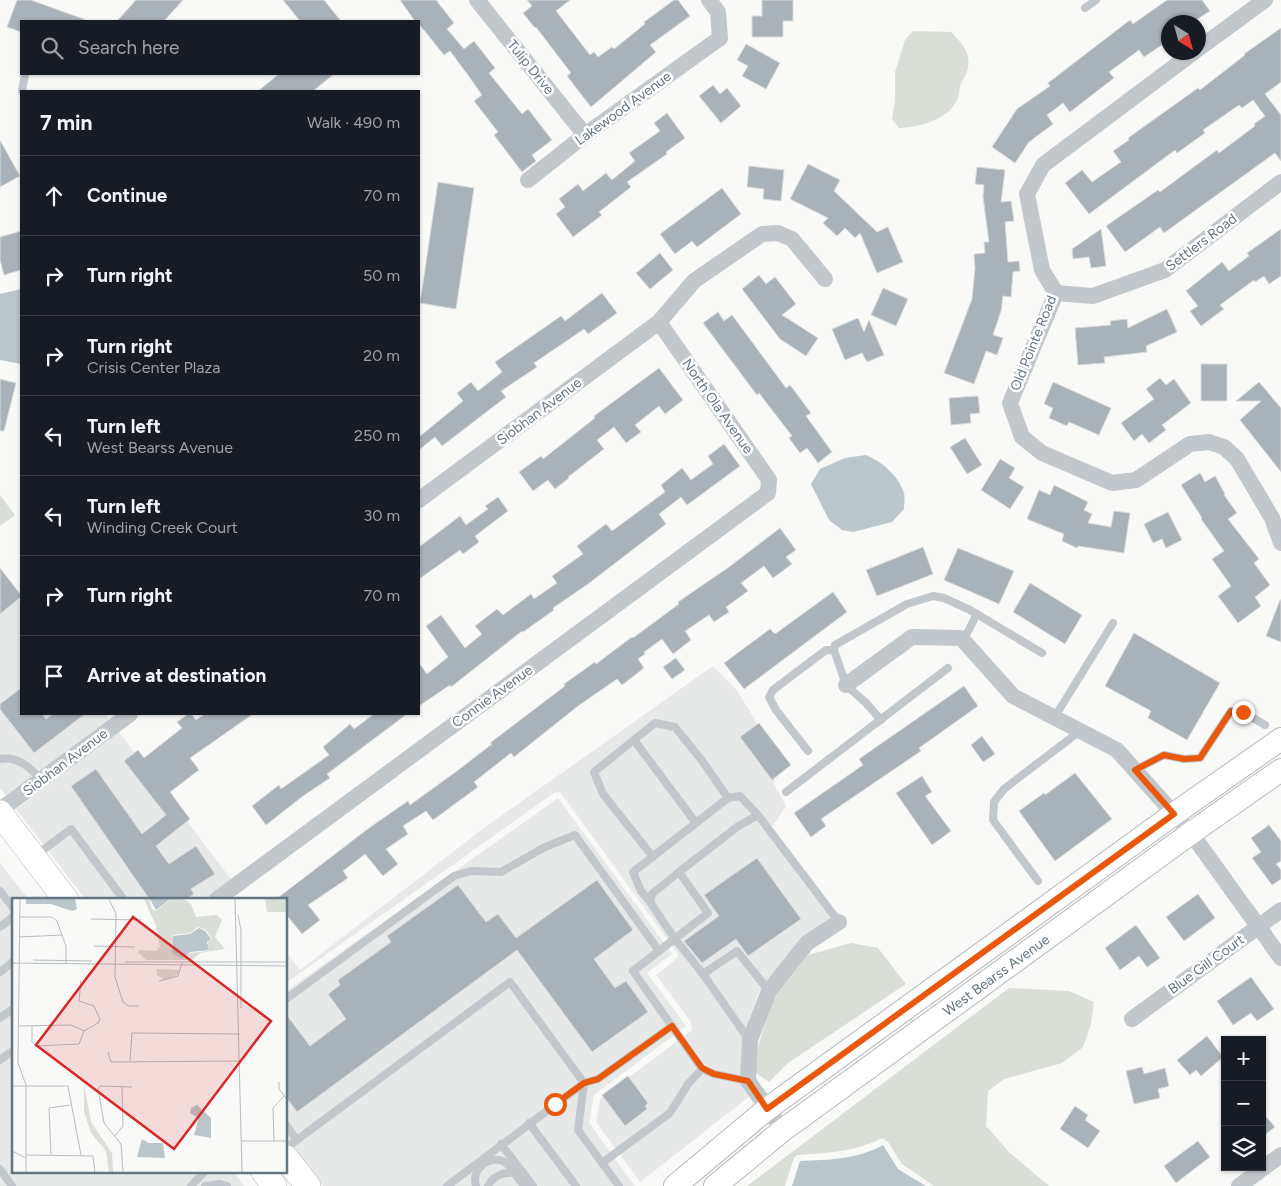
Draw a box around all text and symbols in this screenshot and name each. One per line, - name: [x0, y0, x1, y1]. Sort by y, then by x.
- north arrow: [1161, 15, 1206, 60]
- search box: [20, 20, 420, 75]
- icon: search: [38, 34, 66, 62]
- text: Search here: [78, 36, 180, 59]
- street label: Tulip Drive: [503, 37, 558, 98]
- street label: Lakewood Avenue: [572, 68, 675, 149]
- text: 7 min: [40, 110, 92, 135]
- text: Walk · 490 m: [307, 113, 400, 132]
- icon: ahead: [40, 182, 68, 210]
- text: Continue: [87, 184, 167, 207]
- text: 70 m: [364, 186, 400, 205]
- street label: Settlers Road: [1162, 210, 1240, 275]
- icon: right: [40, 262, 68, 290]
- text: Turn right: [87, 264, 173, 287]
- text: 50 m: [363, 266, 400, 285]
- street label: Old Pointe Road: [1007, 293, 1060, 393]
- text: Turn right: [87, 335, 173, 358]
- icon: right: [40, 342, 68, 370]
- text: 20 m: [363, 346, 400, 365]
- street label: North Ola Avenue: [678, 355, 757, 457]
- text: Crisis Center Plaza: [87, 358, 221, 377]
- street label: Siobhan Avenue: [494, 374, 585, 449]
- text: Turn left: [87, 415, 161, 438]
- icon: left: [40, 422, 68, 450]
- text: 250 m: [354, 426, 400, 445]
- text: West Bearss Avenue: [87, 438, 233, 457]
- text: Turn left: [87, 495, 161, 518]
- icon: left: [40, 502, 68, 530]
- text: 30 m: [363, 506, 400, 525]
- text: Winding Creek Court: [87, 518, 238, 537]
- icon: right: [40, 582, 68, 610]
- text: Turn right: [87, 584, 173, 607]
- text: 70 m: [364, 586, 400, 605]
- street label: Connie Avenue: [449, 661, 536, 731]
- icon: arrive: [40, 662, 68, 690]
- text: Arrive at destination: [87, 664, 266, 687]
- route end: [1232, 701, 1255, 724]
- street label: Siobhan Avenue: [20, 725, 111, 800]
- inset map: [12, 898, 288, 1174]
- street label: West Bearss Avenue: [940, 931, 1053, 1020]
- street label: Blue Gill Court: [1165, 931, 1248, 998]
- map controls: [1221, 1036, 1266, 1171]
- button: +: [1221, 1036, 1266, 1081]
- button: −: [1221, 1081, 1266, 1126]
- route start: [544, 1093, 567, 1116]
- button: layers: [1221, 1126, 1266, 1171]

